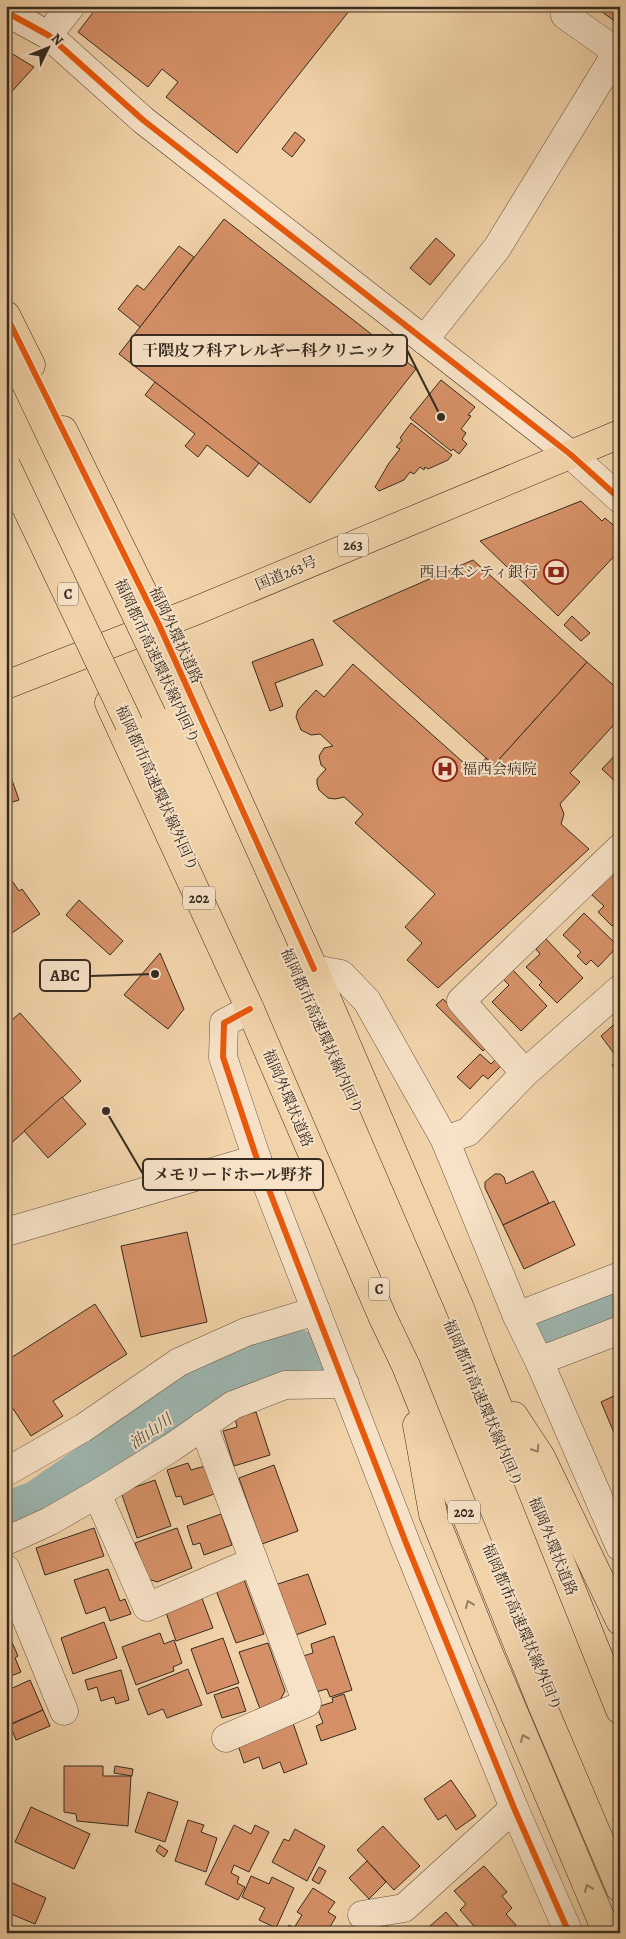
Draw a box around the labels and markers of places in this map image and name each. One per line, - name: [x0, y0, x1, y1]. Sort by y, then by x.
- callout: 干隈皮フ科アレルギー科クリニック: [131, 335, 407, 366]
- bank icon: 西日本シティ銀行: [543, 559, 569, 585]
- place label: 西日本シティ銀行: [419, 562, 538, 582]
- hospital icon: 福西会病院: [432, 756, 458, 782]
- place label: 福西会病院: [462, 759, 537, 779]
- callout: ABC: [40, 960, 90, 991]
- callout: メモリードホール野芥: [143, 1159, 323, 1190]

